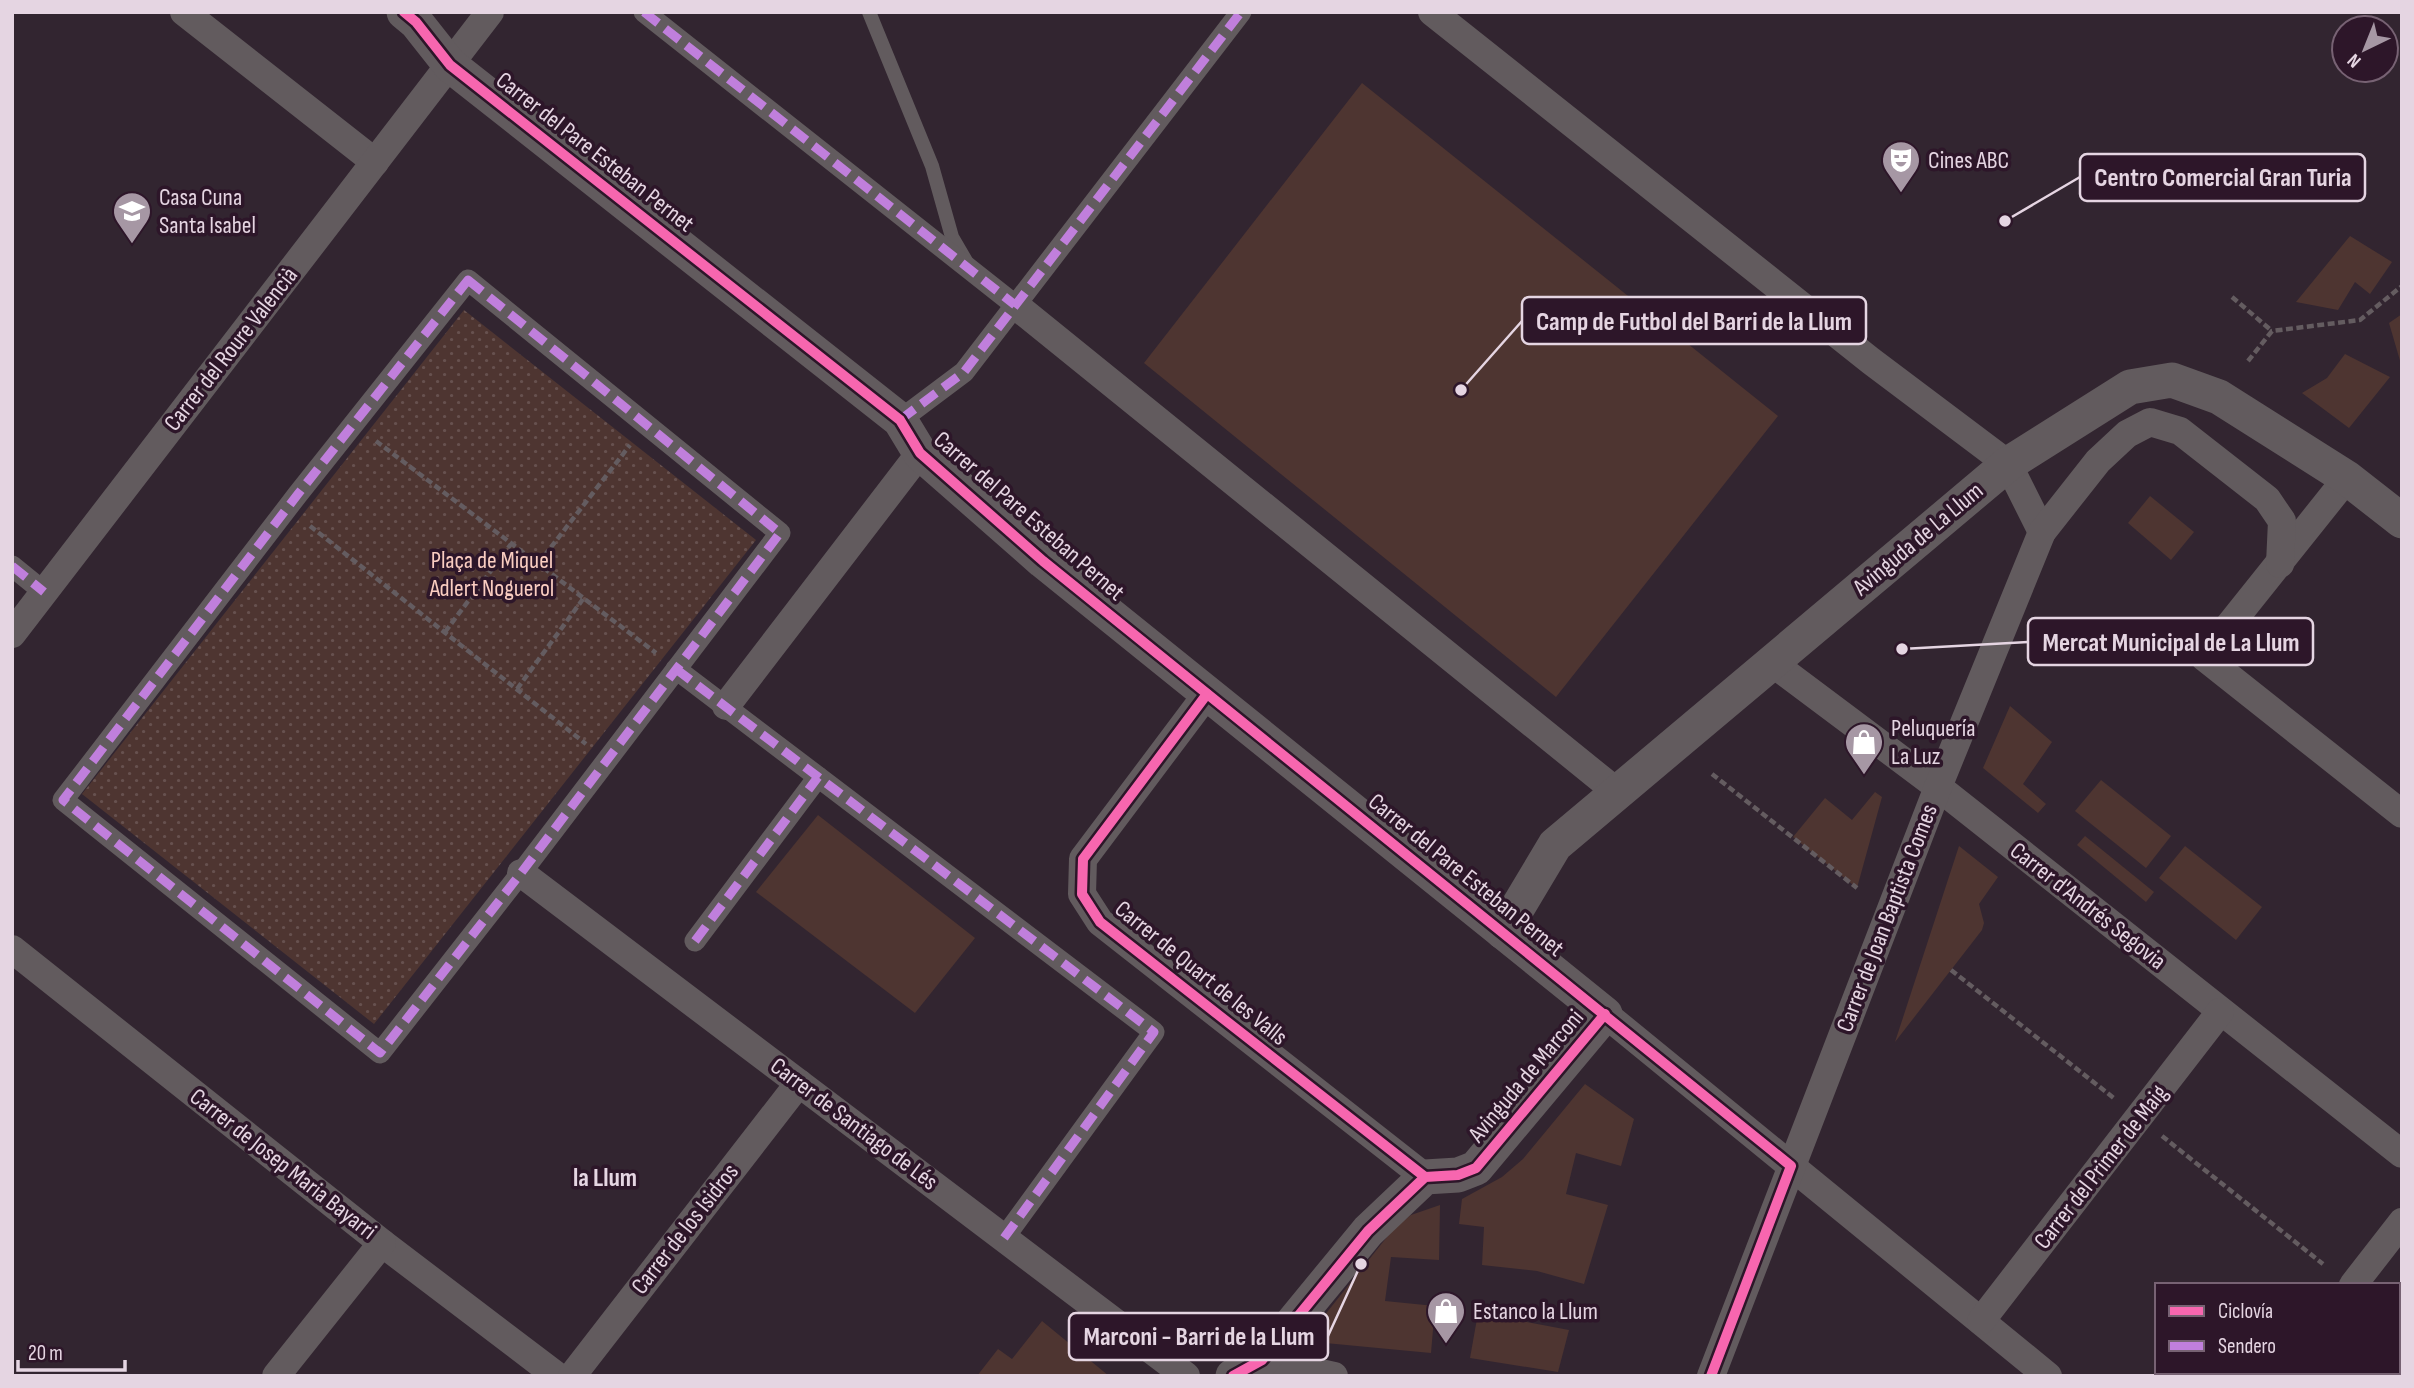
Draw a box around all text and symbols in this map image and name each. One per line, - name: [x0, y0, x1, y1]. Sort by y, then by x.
- north arrow: [2330, 14, 2400, 84]
- text: N: [2343, 48, 2366, 72]
- street label: Carrer del Pare Esteban Pernet: [490, 66, 700, 238]
- theatre icon: Cines ABC: [1880, 139, 1922, 194]
- place label: Cines ABC: [1928, 146, 2009, 175]
- callout: Centro Comercial Gran Turia: [2080, 154, 2365, 201]
- text: Centro Comercial Gran Turia: [2094, 163, 2352, 194]
- place label: Casa Cuna Santa Isabel: [159, 183, 256, 240]
- school or university icon: Casa Cuna Santa Isabel: [111, 190, 153, 245]
- street label: Carrer del Roure Valencià: [158, 261, 304, 437]
- callout: Camp de Futbol del Barri de la Llum: [1522, 297, 1866, 344]
- text: Camp de Futbol del Barri de la Llum: [1536, 307, 1852, 338]
- street label: Carrer del Pare Esteban Pernet: [928, 425, 1130, 607]
- street label: Avinguda de La Llum: [1846, 476, 1989, 602]
- park label: Plaça de Miquel Adlert Noguerol: [429, 546, 554, 603]
- callout: Mercat Municipal de La Llum: [2028, 618, 2313, 665]
- text: Mercat Municipal de La Llum: [2042, 628, 2300, 659]
- place label: Peluquería La Luz: [1891, 714, 1976, 771]
- shop icon: Peluquería La Luz: [1843, 721, 1885, 776]
- street label: Carrer del Pare Esteban Pernet: [1362, 787, 1570, 963]
- street label: Carrer de Joan Baptista Comes: [1830, 800, 1944, 1036]
- street label: Carrer d'Andrés Segovia: [2004, 836, 2172, 976]
- street label: Carrer de Quart de les Valls: [1109, 894, 1293, 1052]
- street label: Avinguda de Marconi: [1461, 1004, 1590, 1149]
- street label: Carrer de Santiago de Lés: [764, 1052, 944, 1196]
- street label: Carrer del Primer de Maig: [2028, 1079, 2174, 1255]
- street label: Carrer de Josep Maria Bayarri: [184, 1082, 382, 1246]
- street label: Carrer de los Isidros: [625, 1158, 745, 1300]
- district label: la Llum: [573, 1163, 637, 1194]
- legend: [2155, 1283, 2400, 1374]
- shop icon: Estanco la Llum: [1425, 1290, 1467, 1345]
- place label: Estanco la Llum: [1473, 1297, 1598, 1326]
- text: Ciclovía: [2218, 1299, 2273, 1324]
- callout: Marconi - Barri de la Llum: [1069, 1313, 1328, 1360]
- text: Marconi - Barri de la Llum: [1083, 1322, 1315, 1353]
- scale bar: [18, 1328, 124, 1372]
- text: Sendero: [2218, 1334, 2276, 1359]
- text: 20 m: [28, 1341, 63, 1366]

